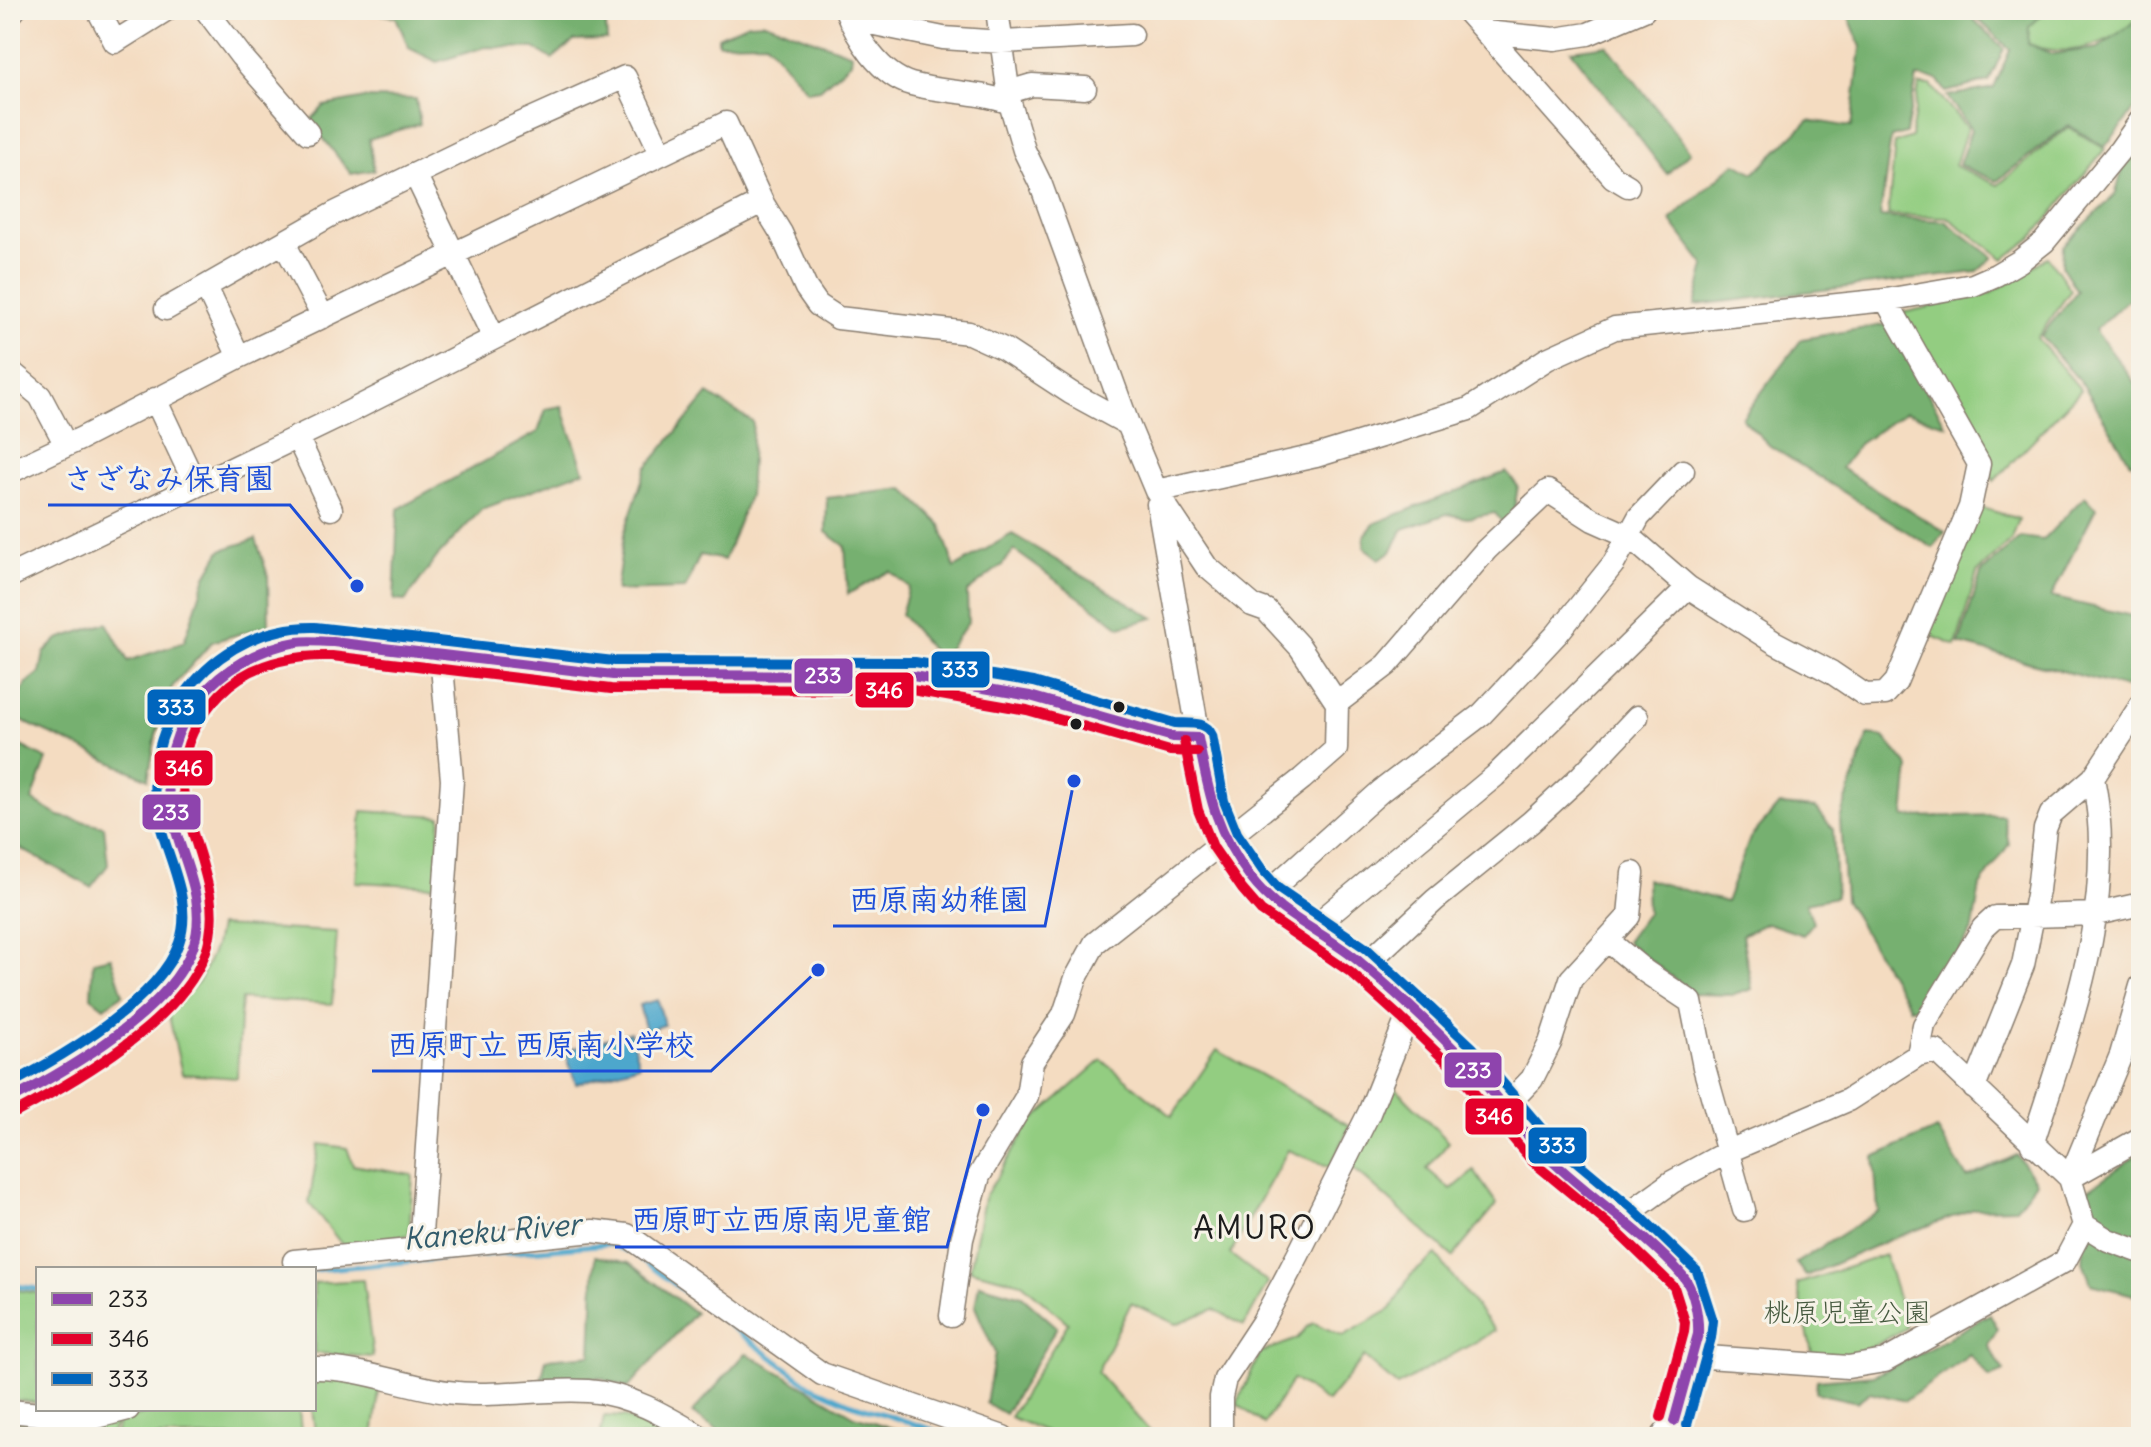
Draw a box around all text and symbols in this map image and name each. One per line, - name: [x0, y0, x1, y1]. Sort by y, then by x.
- callout: さざなみ保育園: [48, 451, 290, 505]
- text: さざなみ保育園: [64, 459, 274, 497]
- line badge: 333: [930, 650, 991, 689]
- text: 333: [941, 655, 979, 683]
- line badge: 233: [793, 657, 854, 695]
- text: 233: [804, 661, 842, 689]
- line badge: 346: [854, 671, 915, 709]
- text: 346: [865, 676, 903, 704]
- line badge: 333: [146, 688, 207, 726]
- text: 333: [157, 693, 195, 721]
- unlabelled marker: [1111, 699, 1127, 715]
- unlabelled marker: [1068, 716, 1084, 732]
- line badge: 346: [153, 749, 214, 787]
- text: 346: [165, 754, 203, 782]
- line badge: 233: [141, 793, 202, 831]
- text: 233: [152, 798, 190, 826]
- callout: 西原南幼稚園: [833, 872, 1045, 926]
- text: 西原南幼稚園: [849, 880, 1029, 918]
- callout: 西原町立 西原南小学校: [372, 1017, 711, 1071]
- text: 西原町立 西原南小学校: [387, 1025, 695, 1063]
- line badge: 233: [1443, 1051, 1503, 1089]
- text: 233: [1454, 1056, 1492, 1084]
- line badge: 346: [1464, 1097, 1525, 1136]
- text: 346: [1475, 1102, 1513, 1130]
- line badge: 333: [1527, 1126, 1588, 1165]
- text: 333: [1538, 1131, 1576, 1159]
- callout: 西原町立西原南児童館: [615, 1193, 947, 1247]
- text: 西原町立西原南児童館: [631, 1200, 931, 1238]
- water label: Kaneku River: [402, 1204, 586, 1258]
- district label: AMURO: [1193, 1207, 1317, 1248]
- legend: [36, 1267, 316, 1411]
- text: 233: [108, 1283, 148, 1313]
- park label: 桃原児童公園: [1763, 1294, 1931, 1330]
- text: 346: [108, 1323, 149, 1353]
- text: 333: [108, 1363, 149, 1393]

